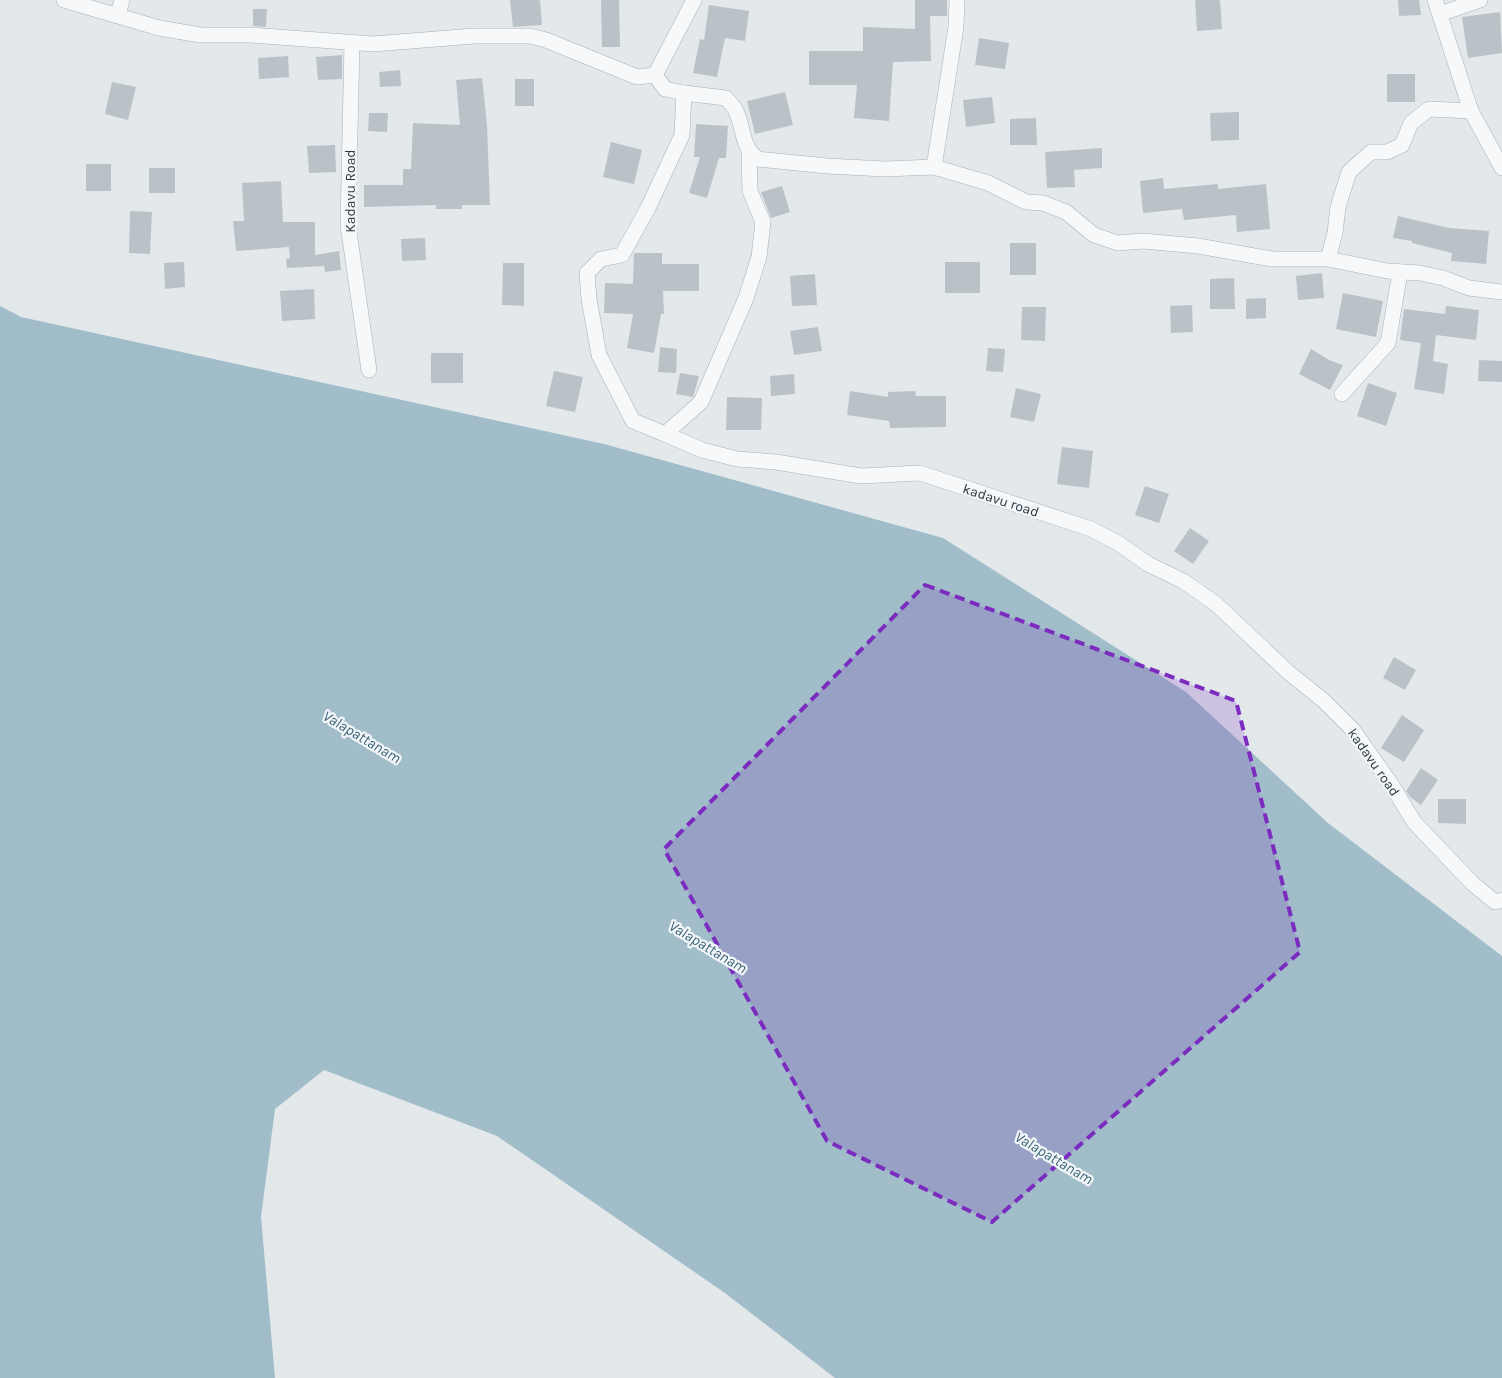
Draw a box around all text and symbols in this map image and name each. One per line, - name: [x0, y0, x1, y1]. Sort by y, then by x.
- street label: Kadavu Road: [342, 149, 359, 233]
- street label: kadavu road: [961, 480, 1041, 521]
- water label: Valapattanam: [320, 707, 404, 767]
- street label: kadavu road: [1344, 725, 1403, 800]
- water label: Valapattanam: [666, 917, 750, 977]
- water label: Valapattanam: [1012, 1128, 1096, 1188]

